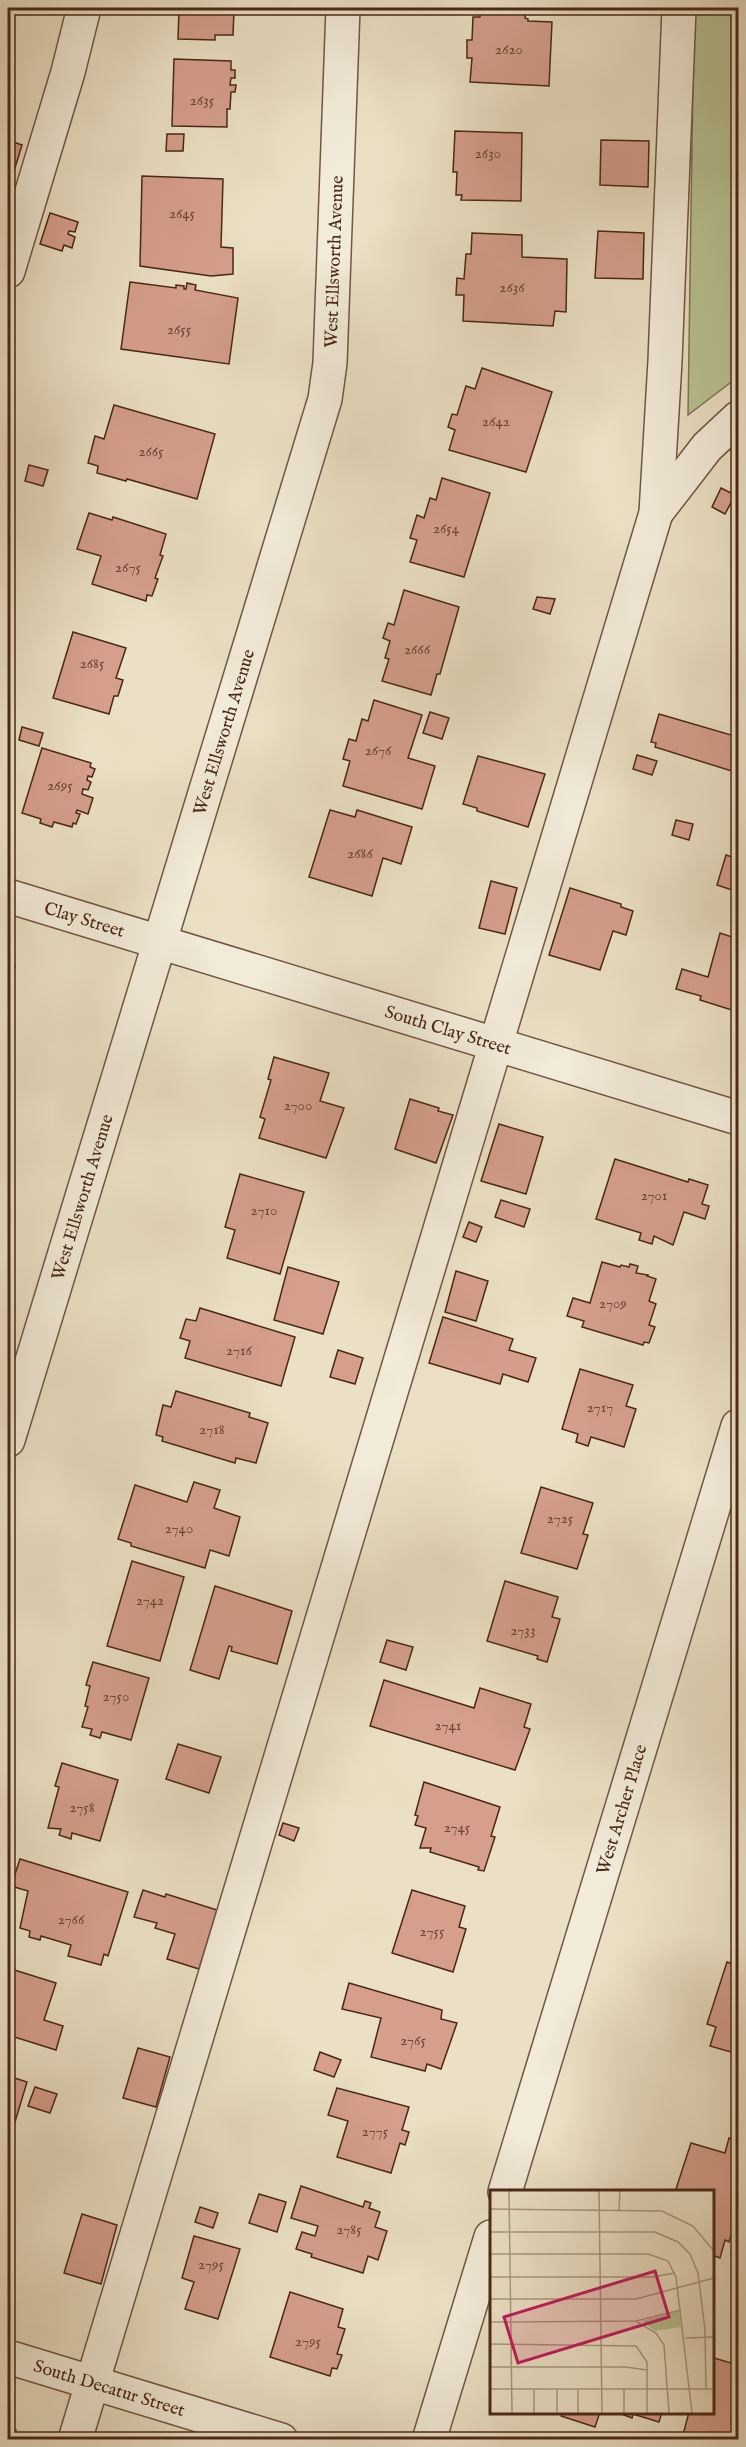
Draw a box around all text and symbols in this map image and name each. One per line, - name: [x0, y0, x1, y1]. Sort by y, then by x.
- house number: 2620: [495, 40, 523, 59]
- house number: 2635: [190, 91, 215, 110]
- house number: 2630: [475, 144, 501, 163]
- street label: West Ellsworth Avenue: [321, 175, 350, 348]
- house number: 2645: [169, 204, 196, 223]
- house number: 2636: [499, 278, 525, 297]
- house number: 2655: [167, 320, 192, 339]
- house number: 2642: [482, 412, 510, 431]
- house number: 2665: [138, 442, 164, 461]
- house number: 2654: [433, 519, 460, 538]
- house number: 2675: [115, 558, 141, 577]
- house number: 2666: [404, 640, 431, 659]
- street label: West Ellsworth Avenue: [189, 647, 261, 818]
- house number: 2685: [80, 654, 105, 673]
- house number: 2676: [365, 741, 392, 760]
- house number: 2695: [47, 776, 73, 795]
- house number: 2686: [347, 844, 373, 863]
- street label: Clay Street: [41, 898, 127, 944]
- street label: South Clay Street: [382, 1001, 514, 1061]
- house number: 2700: [284, 1096, 312, 1115]
- street label: West Ellsworth Avenue: [47, 1112, 120, 1283]
- house number: 2701: [641, 1186, 667, 1205]
- house number: 2710: [251, 1201, 277, 1220]
- house number: 2709: [599, 1294, 627, 1313]
- house number: 2716: [226, 1341, 253, 1360]
- house number: 2717: [587, 1398, 613, 1417]
- house number: 2718: [199, 1420, 225, 1439]
- house number: 2725: [547, 1509, 574, 1528]
- house number: 2740: [165, 1519, 193, 1538]
- house number: 2742: [136, 1591, 164, 1610]
- house number: 2733: [510, 1621, 536, 1640]
- house number: 2750: [103, 1687, 129, 1706]
- house number: 2741: [435, 1716, 461, 1735]
- street label: West Archer Place: [592, 1742, 653, 1878]
- house number: 2758: [69, 1798, 95, 1817]
- house number: 2745: [444, 1818, 471, 1837]
- house number: 2766: [58, 1910, 85, 1929]
- house number: 2755: [420, 1922, 445, 1941]
- house number: 2765: [400, 2031, 426, 2050]
- house number: 2775: [362, 2122, 389, 2141]
- inset map: [490, 2190, 713, 2414]
- house number: 2785: [336, 2220, 362, 2239]
- house number: 2795: [198, 2255, 224, 2274]
- house number: 2795: [295, 2332, 321, 2351]
- street label: South Decatur Street: [31, 2355, 187, 2423]

